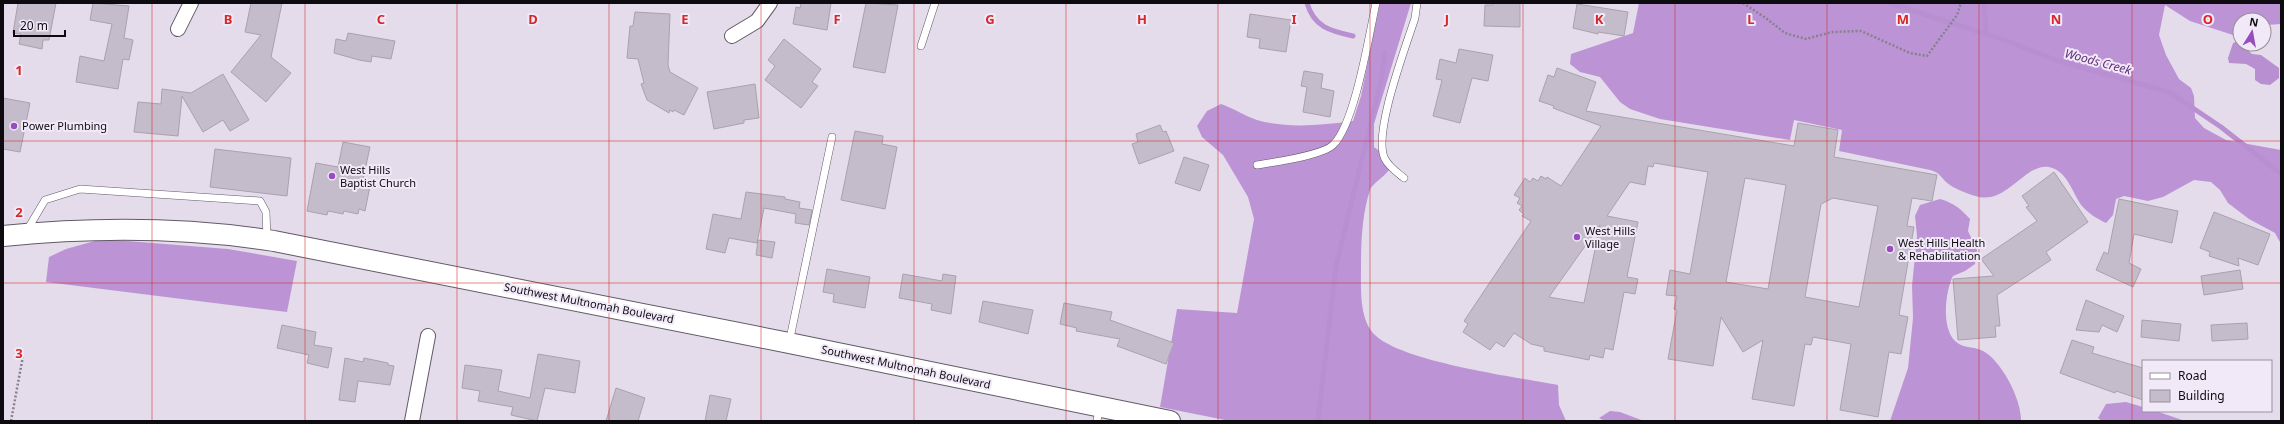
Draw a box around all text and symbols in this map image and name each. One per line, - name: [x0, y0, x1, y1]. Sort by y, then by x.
- text: B: [224, 10, 232, 28]
- text: C: [377, 10, 385, 28]
- text: D: [528, 10, 538, 28]
- text: E: [681, 10, 689, 28]
- text: F: [833, 10, 841, 28]
- text: G: [985, 10, 995, 28]
- text: H: [1137, 10, 1147, 28]
- text: I: [1291, 10, 1297, 28]
- text: J: [1444, 10, 1449, 28]
- text: K: [1595, 10, 1604, 28]
- text: L: [1747, 10, 1755, 28]
- text: M: [1897, 10, 1909, 28]
- text: N: [2051, 10, 2061, 28]
- text: O: [2203, 10, 2213, 28]
- scale bar: [14, 12, 65, 38]
- north arrow: [2232, 12, 2272, 52]
- text: N: [2248, 13, 2260, 30]
- text: 20 m: [20, 17, 48, 34]
- water label: Woods Creek: [2063, 44, 2134, 79]
- text: 1: [15, 61, 23, 79]
- place label: Power Plumbing: [22, 118, 107, 133]
- marker: Power Plumbing: [9, 121, 19, 131]
- place label: West Hills Baptist Church: [340, 162, 416, 190]
- marker: West Hills Baptist Church: [327, 171, 337, 181]
- text: 2: [15, 203, 23, 221]
- place label: West Hills Village: [1585, 223, 1635, 251]
- marker: West Hills Village: [1572, 232, 1582, 242]
- place label: West Hills Health & Rehabilitation: [1898, 235, 1985, 263]
- marker: West Hills Health & Rehabilitation: [1885, 244, 1895, 254]
- street label: Southwest Multnomah Boulevard: [503, 279, 675, 326]
- street label: Southwest Multnomah Boulevard: [820, 341, 992, 392]
- text: 3: [15, 344, 23, 362]
- legend: [2142, 360, 2272, 412]
- text: Road: [2178, 367, 2207, 384]
- text: Building: [2178, 387, 2225, 404]

